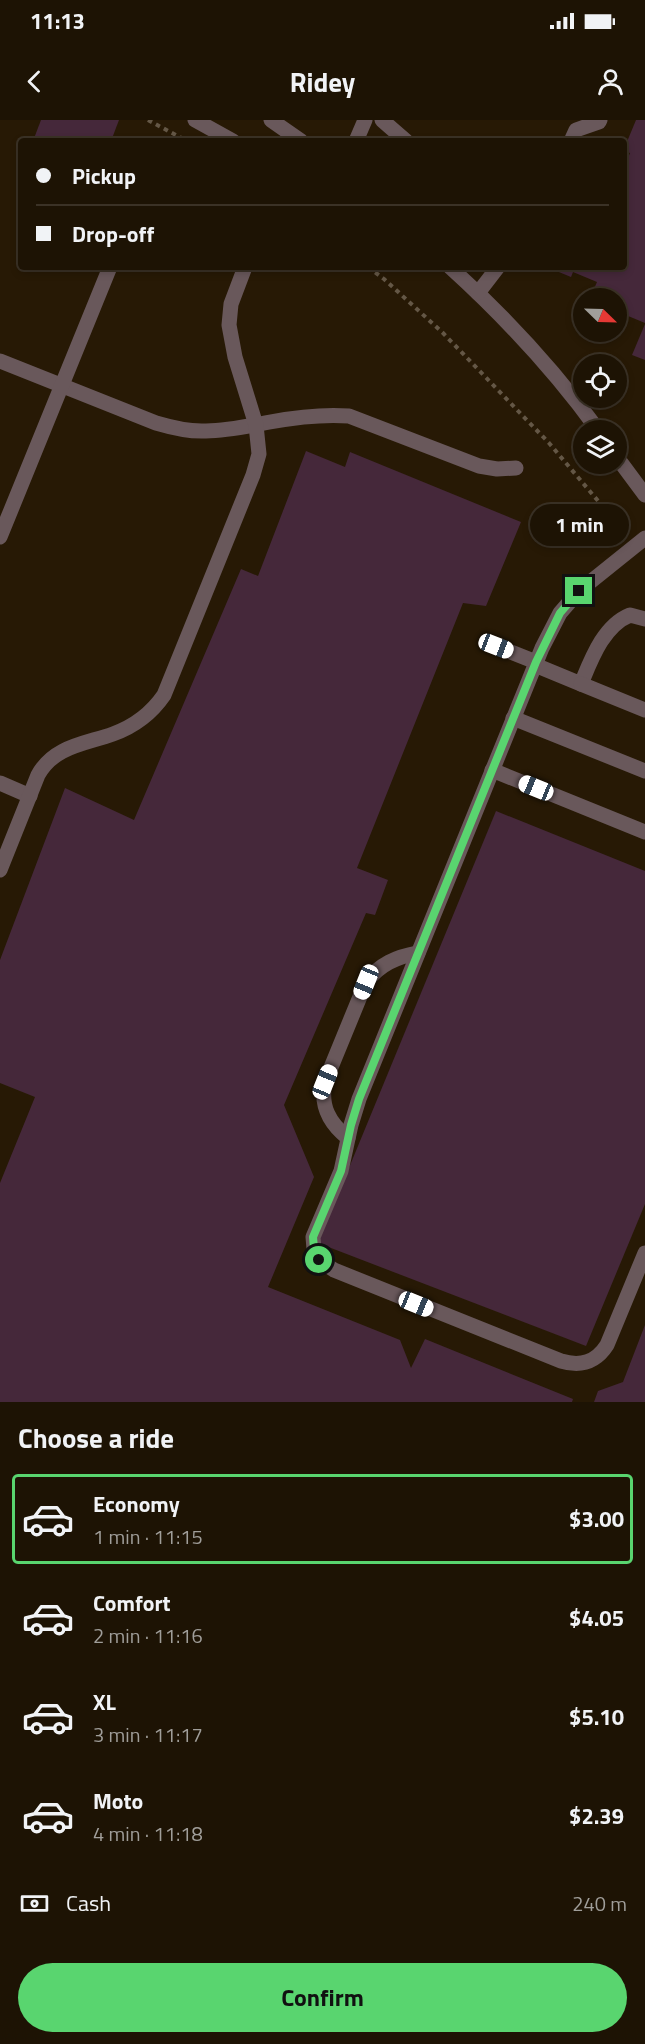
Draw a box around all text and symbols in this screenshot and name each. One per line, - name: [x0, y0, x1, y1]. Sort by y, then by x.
- text: 11:13: [30, 4, 85, 38]
- text: Ridey: [290, 61, 355, 102]
- icon: back: [18, 65, 51, 98]
- icon: person: [594, 65, 627, 98]
- text: Pickup: [72, 159, 136, 193]
- text: Drop-off: [72, 217, 154, 251]
- north arrow: [573, 288, 627, 342]
- map controls: [573, 288, 627, 474]
- button: locate: [573, 354, 627, 408]
- button: layers: [573, 420, 627, 474]
- callout: 1 min: [530, 504, 628, 546]
- text: 1 min: [555, 509, 604, 540]
- route end: [565, 577, 592, 604]
- car: [476, 631, 516, 661]
- car: [516, 773, 556, 803]
- car: [351, 962, 381, 1002]
- car: [310, 1062, 340, 1102]
- route start: [305, 1246, 332, 1273]
- car: [396, 1289, 436, 1319]
- text: Choose a ride: [18, 1417, 174, 1458]
- text: Economy: [93, 1487, 180, 1521]
- icon: car: [21, 1492, 75, 1546]
- text: $3.00: [569, 1502, 624, 1536]
- text: 1 min · 11:15: [93, 1521, 203, 1552]
- text: Comfort: [93, 1586, 171, 1620]
- icon: car: [21, 1591, 75, 1645]
- text: $4.05: [569, 1601, 624, 1635]
- text: 2 min · 11:16: [93, 1620, 203, 1651]
- text: XL: [93, 1685, 116, 1719]
- icon: car: [21, 1690, 75, 1744]
- text: $5.10: [569, 1700, 624, 1734]
- text: 3 min · 11:17: [93, 1719, 203, 1750]
- text: Moto: [93, 1784, 143, 1818]
- icon: car: [21, 1789, 75, 1843]
- text: $2.39: [569, 1799, 624, 1833]
- text: 4 min · 11:18: [93, 1818, 203, 1849]
- text: Cash: [66, 1886, 111, 1920]
- icon: cash: [18, 1887, 51, 1920]
- text: 240 m: [572, 1888, 627, 1919]
- button: Confirm: [18, 1963, 627, 2032]

